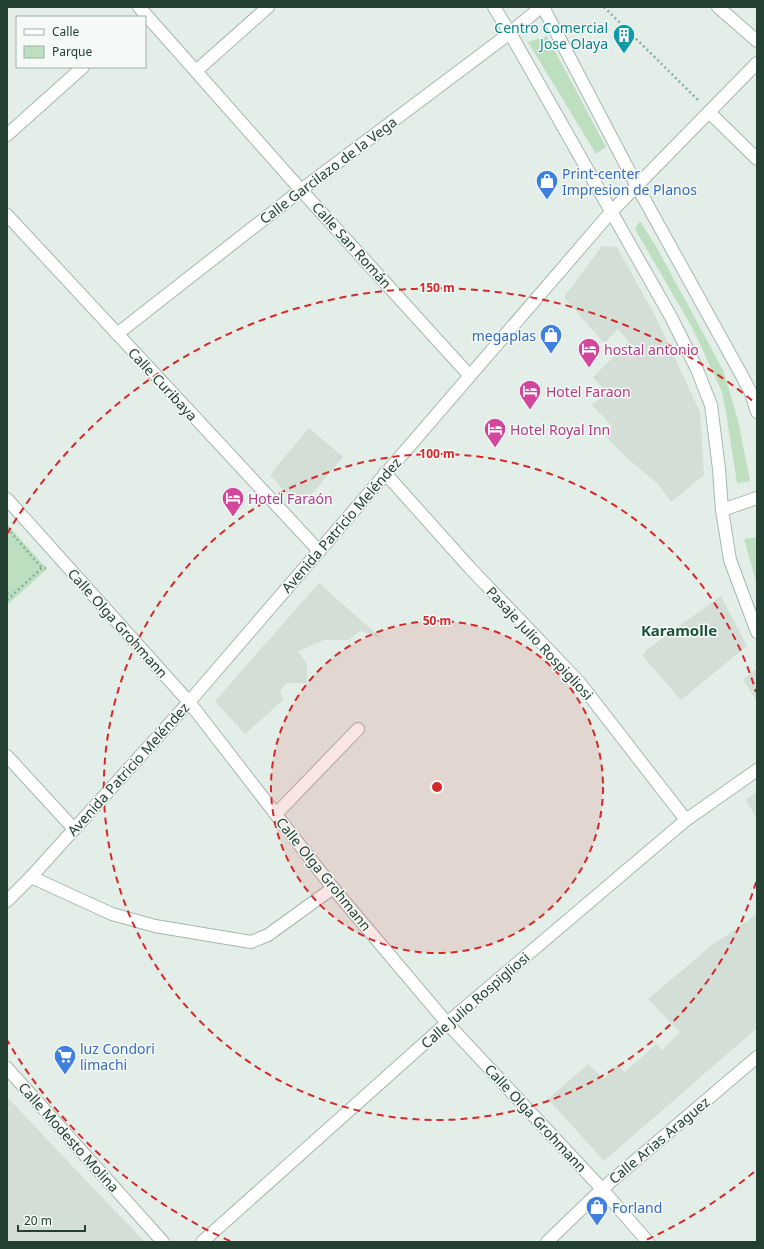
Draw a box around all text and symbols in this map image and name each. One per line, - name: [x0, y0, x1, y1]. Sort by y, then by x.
- legend: [16, 16, 146, 68]
- place label: Centro Comercial Jose Olaya: [494, 18, 608, 53]
- building icon: Centro Comercial Jose Olaya: [611, 22, 637, 55]
- text: Calle: [52, 23, 80, 40]
- text: Parque: [52, 43, 93, 60]
- street label: Calle Garcilazo de la Vega: [256, 112, 400, 228]
- place label: Print-center Impresion de Planos: [562, 164, 697, 199]
- shop icon: Print-center Impresion de Planos: [534, 168, 560, 201]
- street label: Calle San Román: [308, 198, 396, 292]
- text: 150 m: [419, 279, 455, 296]
- shop icon: megaplas: [538, 322, 564, 355]
- place label: megaplas: [472, 326, 536, 345]
- hotel icon: hostal antonio: [576, 336, 602, 369]
- place label: hostal antonio: [604, 340, 699, 359]
- street label: Calle Curibaya: [124, 343, 202, 425]
- hotel icon: Hotel Faraon: [517, 378, 543, 411]
- place label: Hotel Faraon: [546, 382, 631, 401]
- hotel icon: Hotel Royal Inn: [482, 416, 508, 449]
- place label: Hotel Royal Inn: [510, 420, 610, 439]
- text: 100 m: [419, 445, 455, 462]
- street label: Avenida Patricio Meléndez: [277, 453, 405, 597]
- hotel icon: Hotel Faraón: [220, 485, 246, 518]
- place label: Hotel Faraón: [248, 489, 333, 508]
- street label: Calle Olga Grohmann: [64, 564, 172, 682]
- street label: Pasaje Julio Rospigliosi: [482, 582, 598, 704]
- text: 50 m: [423, 612, 451, 629]
- district label: Karamolle: [641, 620, 717, 640]
- street label: Avenida Patricio Meléndez: [63, 698, 193, 840]
- centre of rings: [430, 780, 444, 794]
- street label: Calle Olga Grohmann: [272, 813, 376, 935]
- street label: Calle Julio Rospigliosi: [417, 948, 533, 1052]
- place label: luz Condori limachi: [80, 1039, 155, 1074]
- supermarket icon: luz Condori limachi: [52, 1043, 78, 1076]
- street label: Calle Olga Grohmann: [481, 1060, 591, 1176]
- street label: Calle Modesto Molina: [14, 1078, 124, 1196]
- street label: Calle Arias Araguez: [605, 1092, 714, 1188]
- shop icon: Forland: [584, 1194, 610, 1227]
- place label: Forland: [612, 1198, 662, 1217]
- scale bar: [18, 1207, 85, 1233]
- text: 20 m: [24, 1212, 52, 1229]

